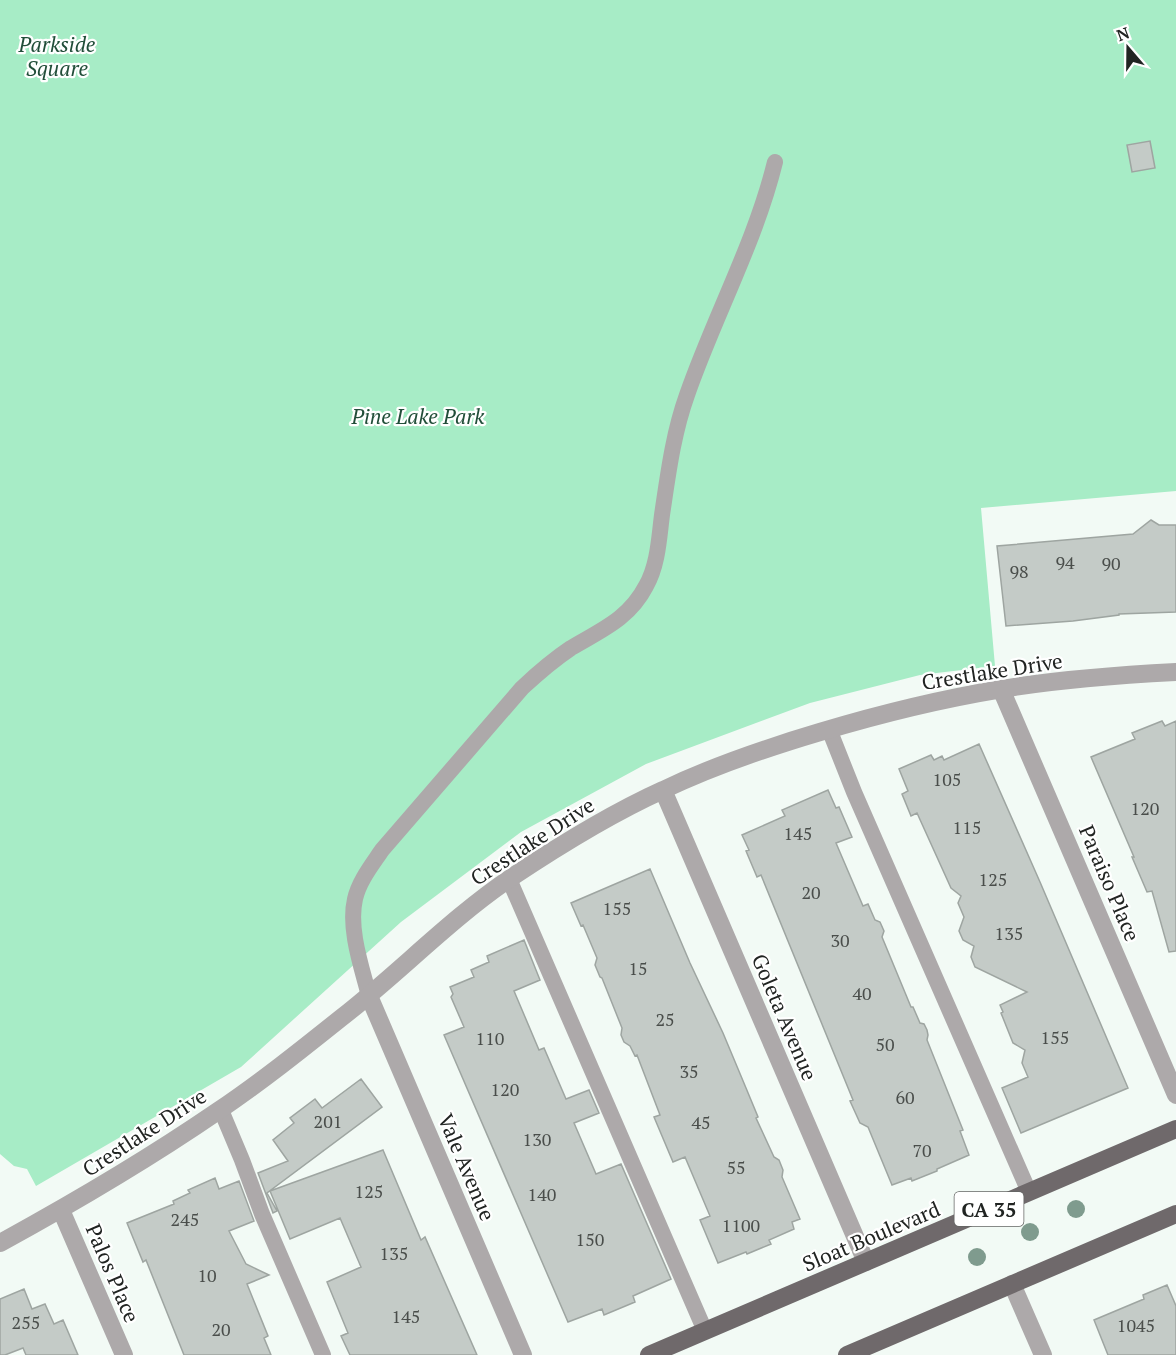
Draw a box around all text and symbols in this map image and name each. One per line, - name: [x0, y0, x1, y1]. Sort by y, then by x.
- north arrow: [1098, 18, 1158, 78]
- text: N: [1113, 21, 1132, 46]
- park label: Parkside Square: [18, 30, 96, 82]
- park label: Pine Lake Park: [351, 402, 485, 430]
- house number: 94: [1055, 550, 1075, 574]
- house number: 90: [1101, 551, 1121, 575]
- house number: 98: [1009, 559, 1029, 583]
- street label: Crestlake Drive: [920, 646, 1064, 696]
- house number: 105: [933, 767, 961, 791]
- street label: Crestlake Drive: [465, 791, 599, 891]
- house number: 120: [1131, 796, 1159, 820]
- house number: 115: [953, 815, 981, 839]
- house number: 145: [784, 821, 812, 845]
- street label: Paraiso Place: [1073, 821, 1147, 945]
- house number: 125: [979, 867, 1007, 891]
- house number: 20: [801, 880, 821, 904]
- house number: 155: [603, 896, 631, 920]
- house number: 135: [995, 921, 1023, 945]
- house number: 30: [830, 928, 850, 952]
- street label: Goleta Avenue: [746, 949, 824, 1085]
- house number: 15: [628, 956, 648, 980]
- house number: 40: [852, 981, 872, 1005]
- house number: 25: [655, 1007, 675, 1031]
- house number: 155: [1041, 1025, 1069, 1049]
- house number: 110: [476, 1026, 504, 1050]
- house number: 50: [875, 1032, 895, 1056]
- house number: 35: [679, 1059, 699, 1083]
- house number: 120: [491, 1077, 519, 1101]
- street label: Crestlake Drive: [77, 1082, 211, 1182]
- house number: 60: [895, 1085, 915, 1109]
- house number: 201: [314, 1109, 342, 1133]
- street label: Vale Avenue: [432, 1109, 502, 1225]
- house number: 45: [691, 1110, 711, 1134]
- house number: 130: [523, 1127, 551, 1151]
- house number: 70: [912, 1138, 932, 1162]
- house number: 55: [726, 1155, 746, 1179]
- house number: 125: [355, 1179, 383, 1203]
- house number: 140: [528, 1182, 556, 1206]
- road number: CA 35: [954, 1192, 1024, 1226]
- street label: Sloat Boulevard: [798, 1194, 944, 1278]
- house number: 245: [171, 1207, 199, 1231]
- house number: 1100: [722, 1213, 760, 1237]
- street label: Palos Place: [80, 1219, 146, 1327]
- house number: 150: [576, 1227, 604, 1251]
- house number: 135: [380, 1241, 408, 1265]
- house number: 10: [197, 1263, 217, 1287]
- house number: 145: [392, 1304, 420, 1328]
- house number: 255: [12, 1310, 40, 1334]
- house number: 1045: [1117, 1313, 1155, 1337]
- house number: 20: [211, 1317, 231, 1341]

